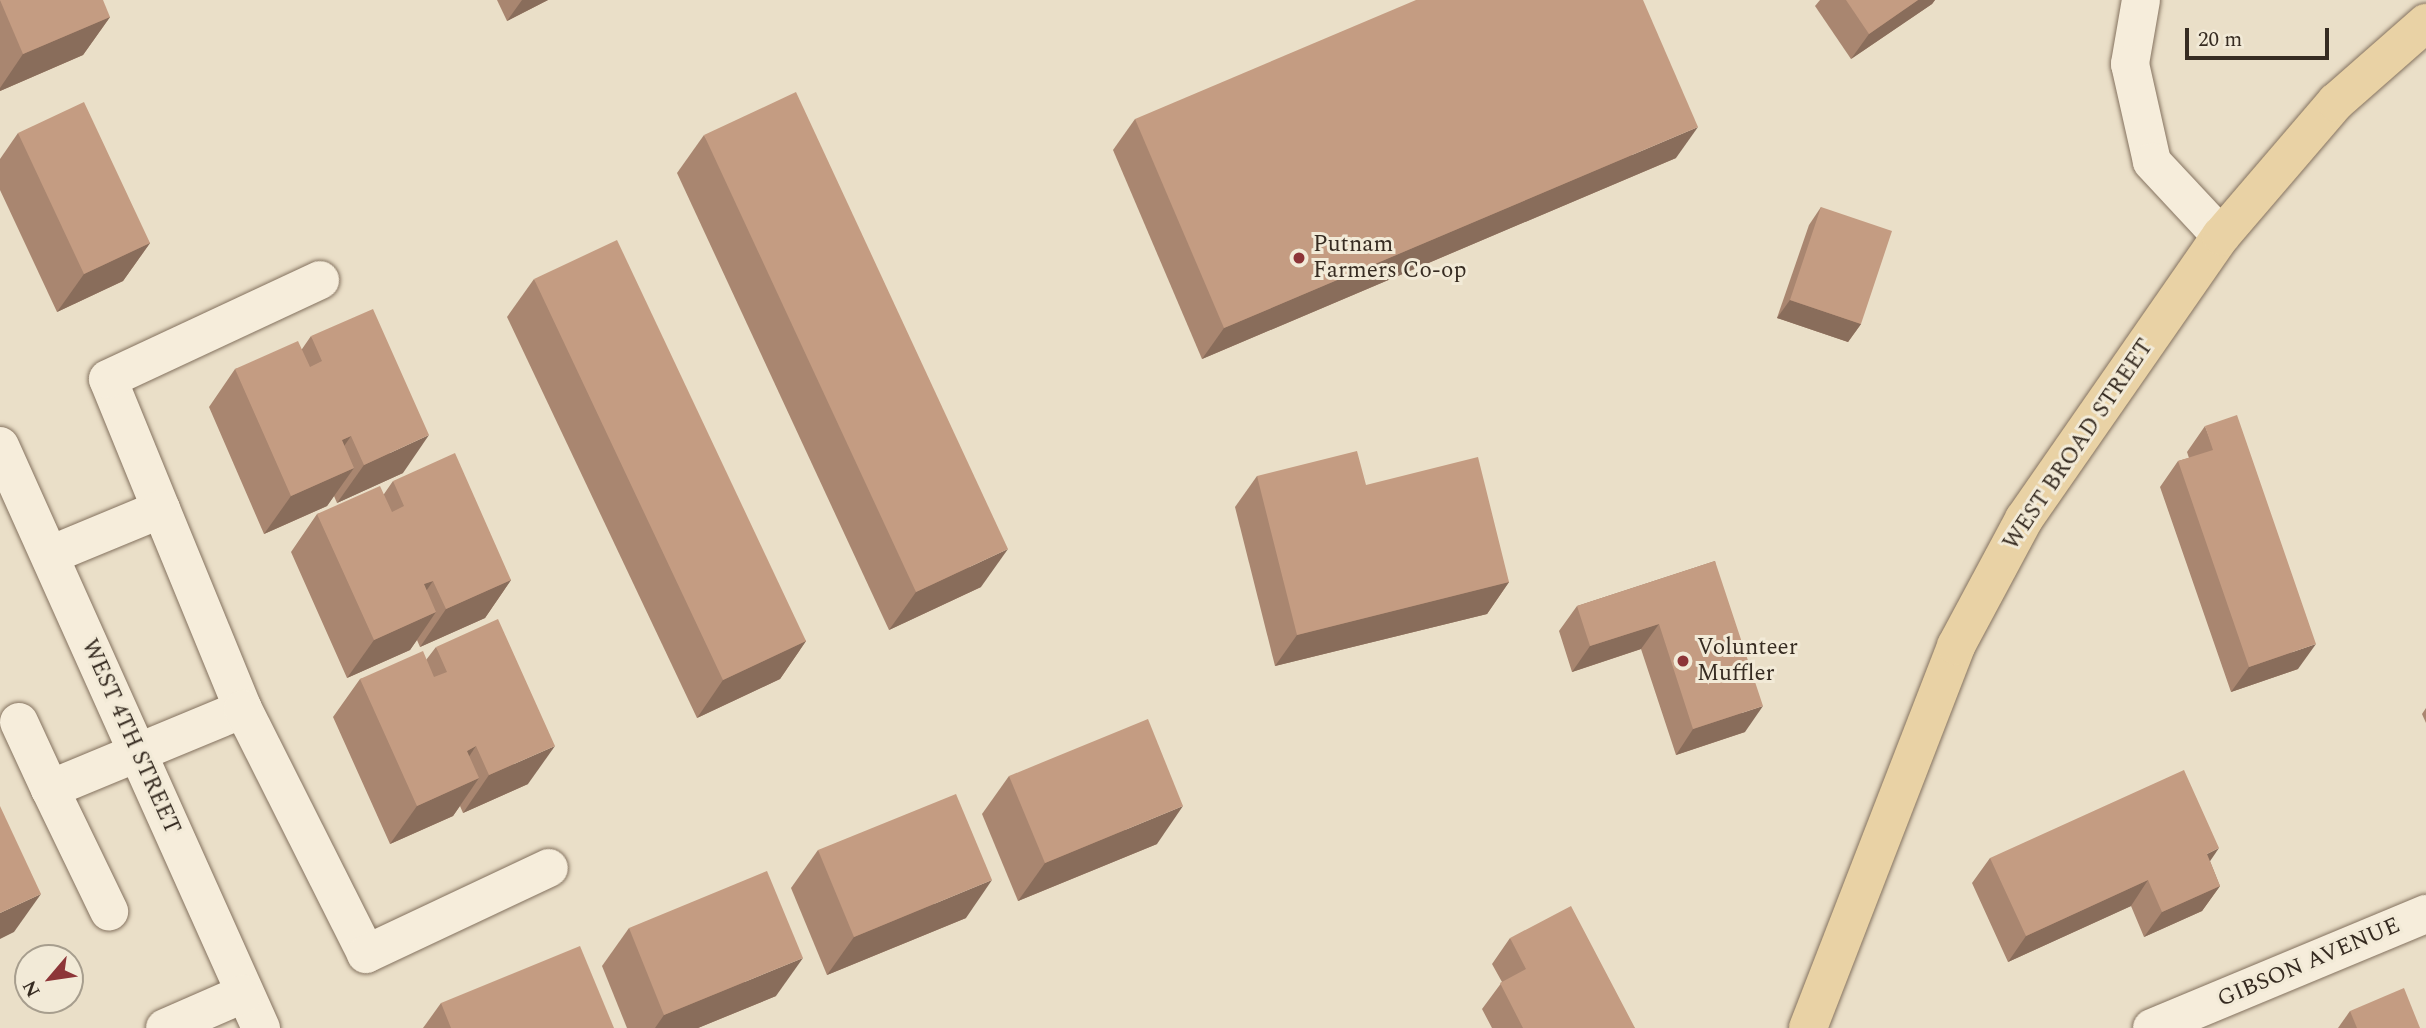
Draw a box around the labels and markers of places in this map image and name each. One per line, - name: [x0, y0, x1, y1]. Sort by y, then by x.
- place label: Putnam Farmers Co-op: [1313, 231, 1466, 285]
- marker: Putnam Farmers Co-op: [1291, 250, 1307, 266]
- place label: Volunteer Muffler: [1697, 634, 1798, 688]
- marker: Volunteer Muffler: [1675, 653, 1691, 669]

